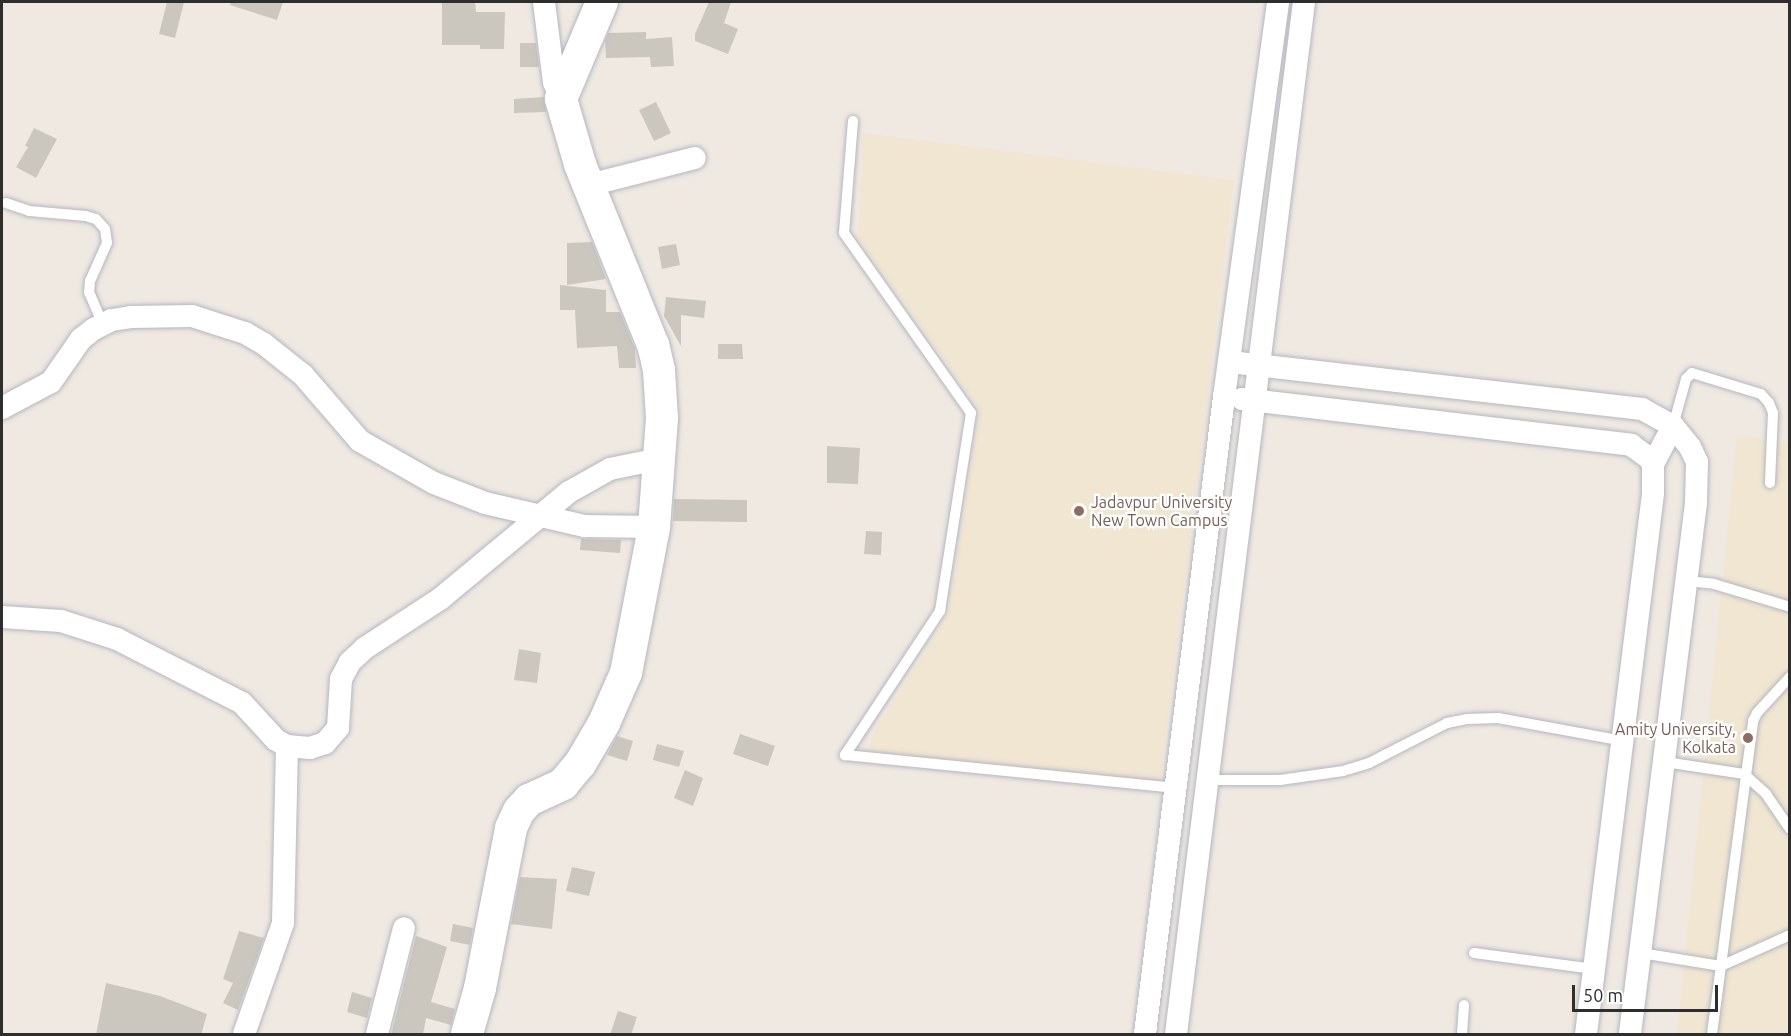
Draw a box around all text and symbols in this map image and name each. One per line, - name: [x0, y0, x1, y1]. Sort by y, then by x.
- place label: Jadavpur University New Town Campus: [1091, 492, 1232, 530]
- marker: Jadavpur University New Town Campus: [1072, 504, 1086, 518]
- place label: Amity University, Kolkata: [1615, 719, 1736, 757]
- marker: Amity University, Kolkata: [1741, 731, 1755, 745]
- scale bar: [1575, 973, 1720, 1011]
- text: 50 m: [1583, 985, 1623, 1005]

